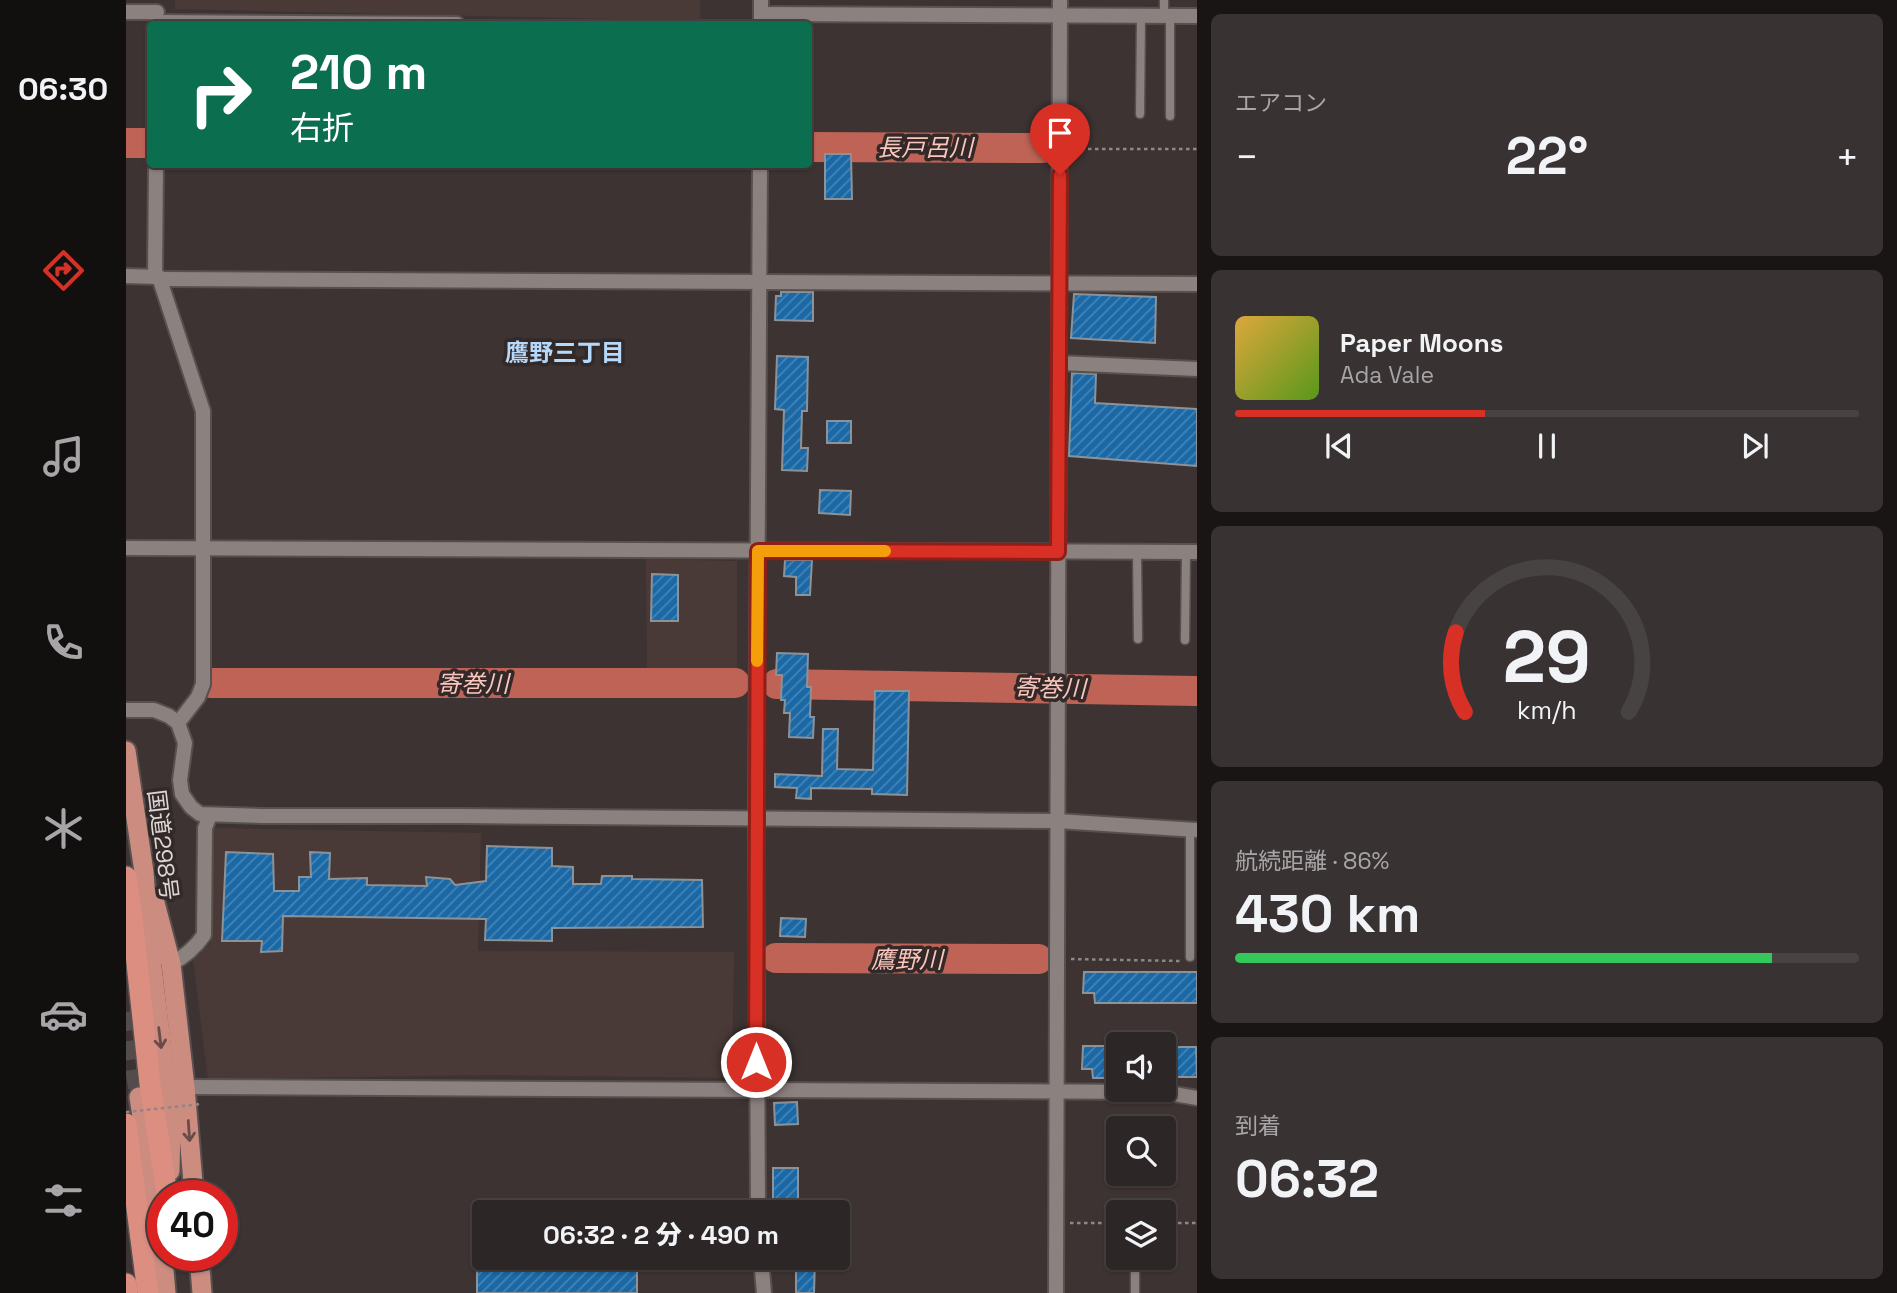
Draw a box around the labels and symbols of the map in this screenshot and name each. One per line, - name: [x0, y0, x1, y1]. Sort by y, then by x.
- pin: [1030, 103, 1090, 175]
- water label: 長戸呂川: [877, 132, 976, 163]
- district label: 鷹野三丁目: [505, 337, 625, 368]
- water label: 寄巻川: [437, 668, 512, 699]
- water label: 寄巻川: [1014, 672, 1089, 704]
- street label: 国道298号: [141, 788, 185, 902]
- water label: 鷹野川: [871, 944, 946, 975]
- position arrow: [719, 1025, 793, 1099]
- one-way arrow: [154, 1026, 167, 1049]
- one-way arrow: [183, 1119, 196, 1142]
- speed limit sign: 40: [147, 1180, 238, 1271]

